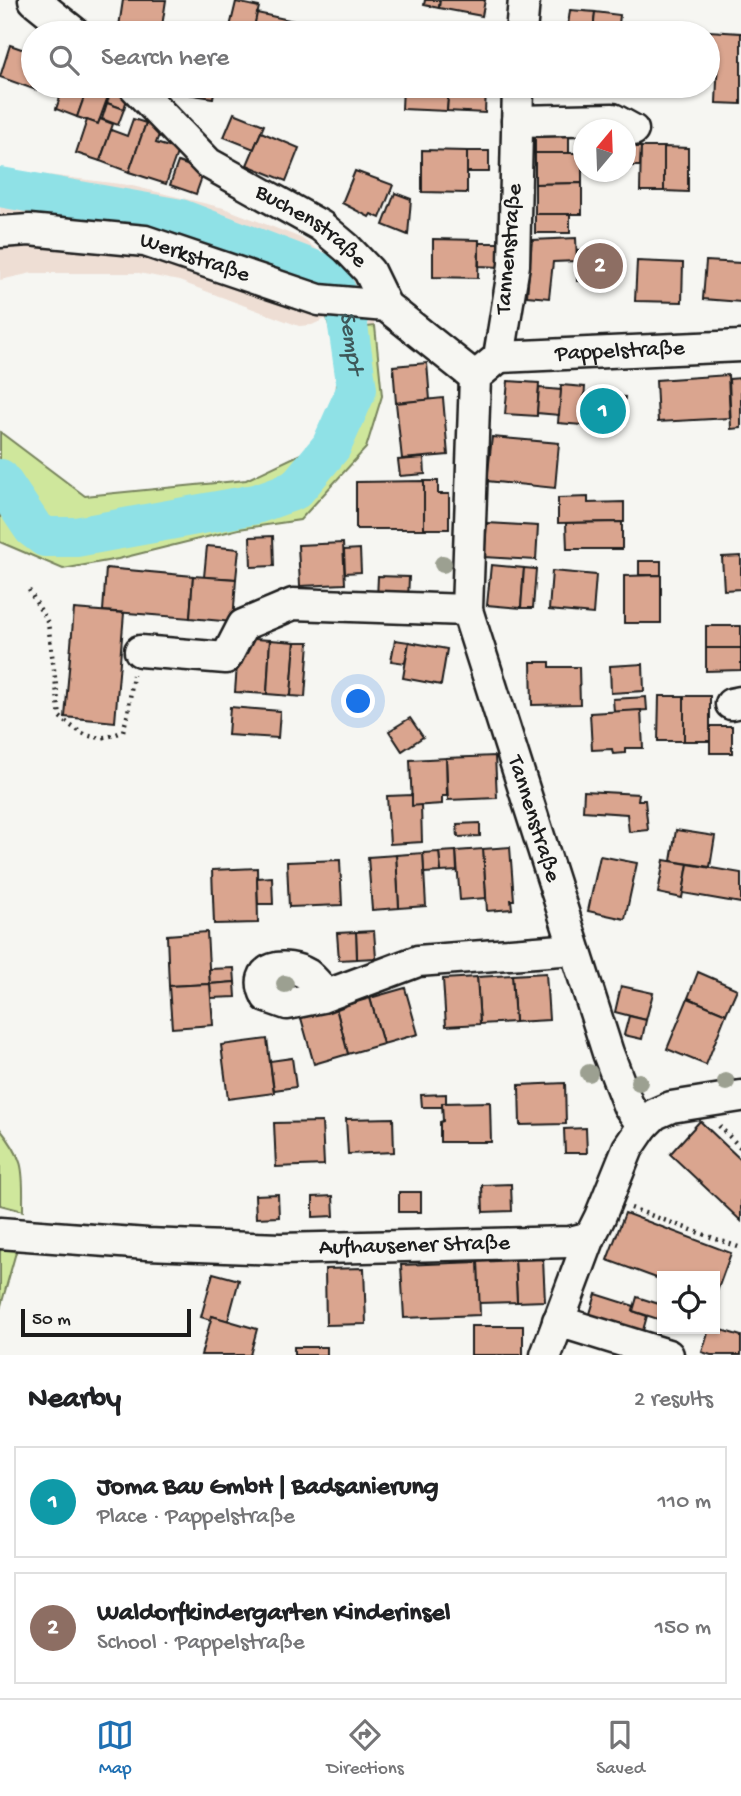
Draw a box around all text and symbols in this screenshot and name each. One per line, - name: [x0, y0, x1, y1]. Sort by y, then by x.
- search box: [21, 21, 720, 98]
- icon: search: [45, 41, 83, 79]
- text: Search here: [101, 44, 229, 75]
- north arrow: [573, 119, 636, 182]
- street label: Buchenstraße: [250, 178, 373, 275]
- street label: Tannenstraße: [491, 182, 529, 317]
- street label: Werkstraße: [136, 227, 254, 289]
- pin: 2: [577, 240, 623, 292]
- water label: Sempt: [332, 310, 370, 380]
- street label: Pappelstraße: [553, 335, 686, 368]
- pin: 1: [580, 385, 626, 437]
- your location: [341, 684, 375, 718]
- street label: Tannenstraße: [500, 751, 567, 887]
- street label: Aufhausener Straße: [319, 1230, 511, 1262]
- map controls: [657, 1271, 720, 1334]
- button: locate: [657, 1271, 720, 1334]
- scale bar: [21, 1306, 191, 1338]
- text: 50 m: [32, 1309, 71, 1332]
- text: Nearby: [28, 1383, 121, 1418]
- text: 2 results: [634, 1387, 713, 1414]
- text: Joma Bau GmbH | Badsanierung: [97, 1473, 439, 1504]
- text: 1: [48, 1489, 58, 1516]
- text: 110 m: [658, 1489, 711, 1516]
- text: Place · Pappelstraße: [97, 1504, 295, 1531]
- text: Waldorfkindergarten Kinderinsel: [97, 1599, 450, 1630]
- text: 2: [47, 1615, 59, 1642]
- text: 150 m: [655, 1615, 711, 1642]
- text: School · Pappelstraße: [97, 1630, 305, 1657]
- tab: Map: [96, 1716, 134, 1781]
- tab: Directions: [327, 1716, 404, 1781]
- tab: Saved: [596, 1716, 645, 1781]

